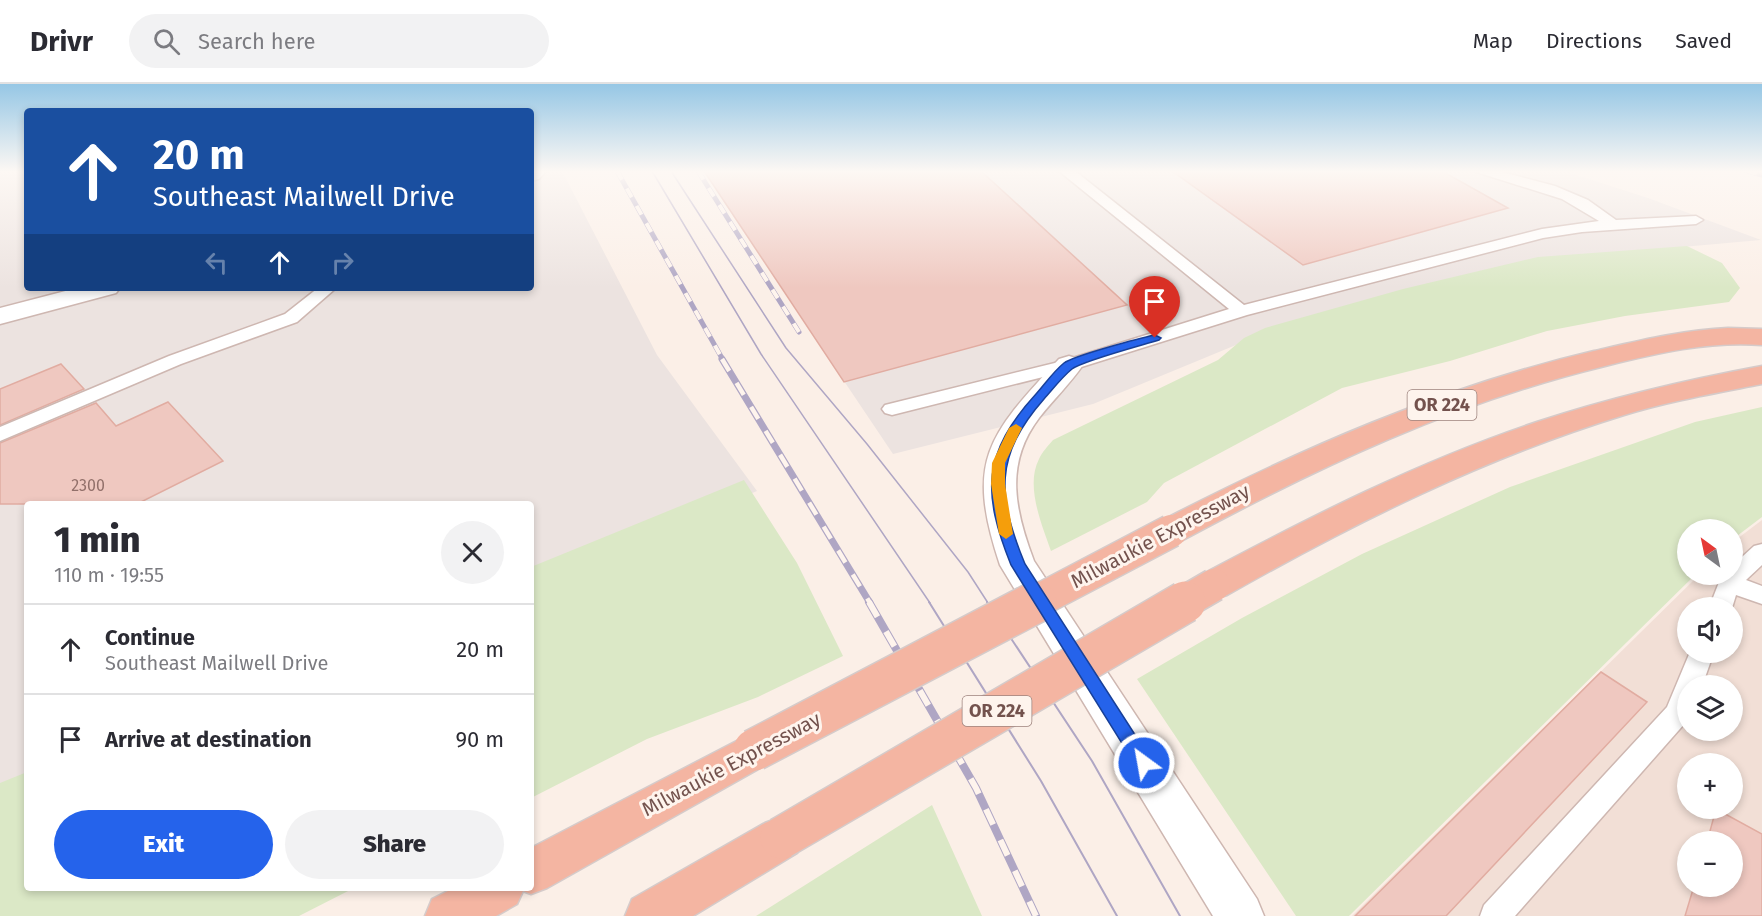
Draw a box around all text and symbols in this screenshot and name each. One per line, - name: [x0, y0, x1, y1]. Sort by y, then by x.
- search box: [129, 14, 549, 68]
- text: Drivr: [30, 25, 93, 58]
- icon: search: [150, 25, 183, 58]
- text: Search here: [198, 28, 315, 55]
- text: Map: [1473, 28, 1513, 54]
- text: Directions: [1546, 28, 1642, 54]
- text: Saved: [1675, 28, 1732, 54]
- text: 20 m: [153, 130, 245, 180]
- icon: ahead: [54, 132, 132, 210]
- text: Southeast Mailwell Drive: [153, 181, 455, 213]
- icon: left: [200, 246, 233, 279]
- icon: ahead: [263, 246, 296, 279]
- icon: right: [326, 246, 359, 279]
- pin: [1129, 276, 1180, 338]
- icon: arrive: [1138, 285, 1171, 318]
- road number: OR 224: [1408, 390, 1476, 420]
- house number: 2300: [71, 476, 105, 495]
- street label: Milwaukie Expressway: [1067, 479, 1254, 593]
- text: 1 min: [54, 518, 140, 562]
- north arrow: [1677, 519, 1743, 585]
- map controls: [1677, 519, 1743, 897]
- button: close: [441, 521, 504, 584]
- text: 110 m · 19:55: [54, 563, 164, 587]
- button: sound: [1677, 597, 1743, 663]
- text: Continue: [105, 624, 195, 651]
- icon: ahead: [54, 633, 87, 666]
- text: 20 m: [456, 636, 504, 663]
- text: Southeast Mailwell Drive: [105, 651, 329, 675]
- button: layers: [1677, 675, 1743, 741]
- road number: OR 224: [962, 696, 1032, 726]
- street label: Milwaukie Expressway: [638, 707, 825, 821]
- icon: arrive: [54, 723, 87, 756]
- text: Arrive at destination: [105, 726, 312, 753]
- text: 90 m: [455, 726, 504, 753]
- position arrow: [1112, 731, 1176, 795]
- button: +: [1677, 753, 1743, 819]
- button: Exit: [54, 810, 273, 879]
- button: Share: [285, 810, 504, 879]
- button: −: [1677, 831, 1743, 897]

